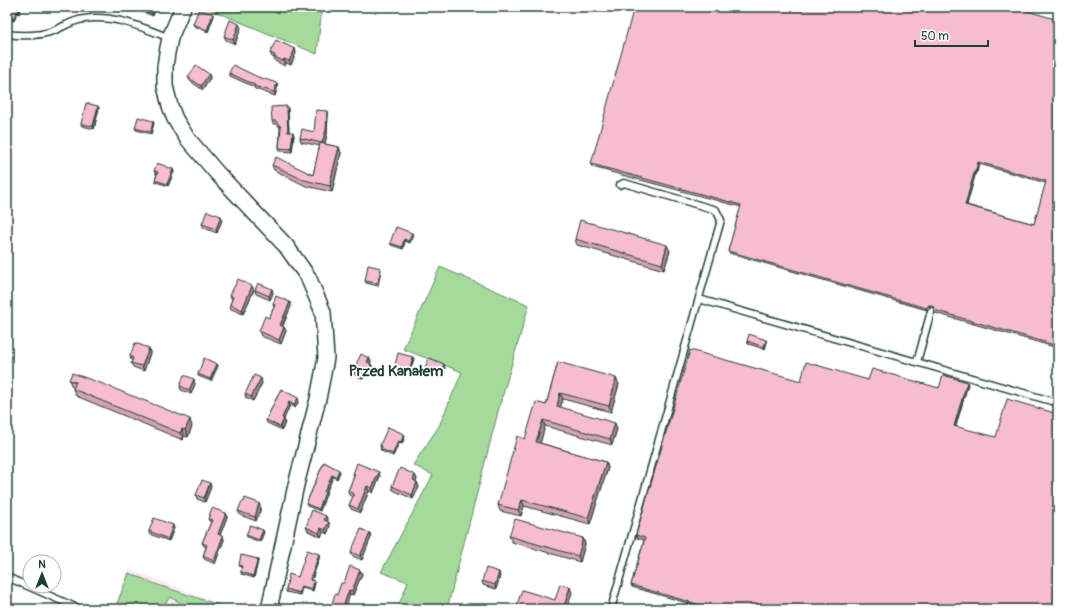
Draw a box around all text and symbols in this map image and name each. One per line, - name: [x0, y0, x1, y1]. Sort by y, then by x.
- scale bar: [915, 22, 988, 48]
- text: 50 m: [921, 29, 949, 44]
- district label: Przed Kanałem: [349, 362, 443, 381]
- north arrow: [22, 554, 62, 594]
- text: N: [38, 558, 46, 571]

